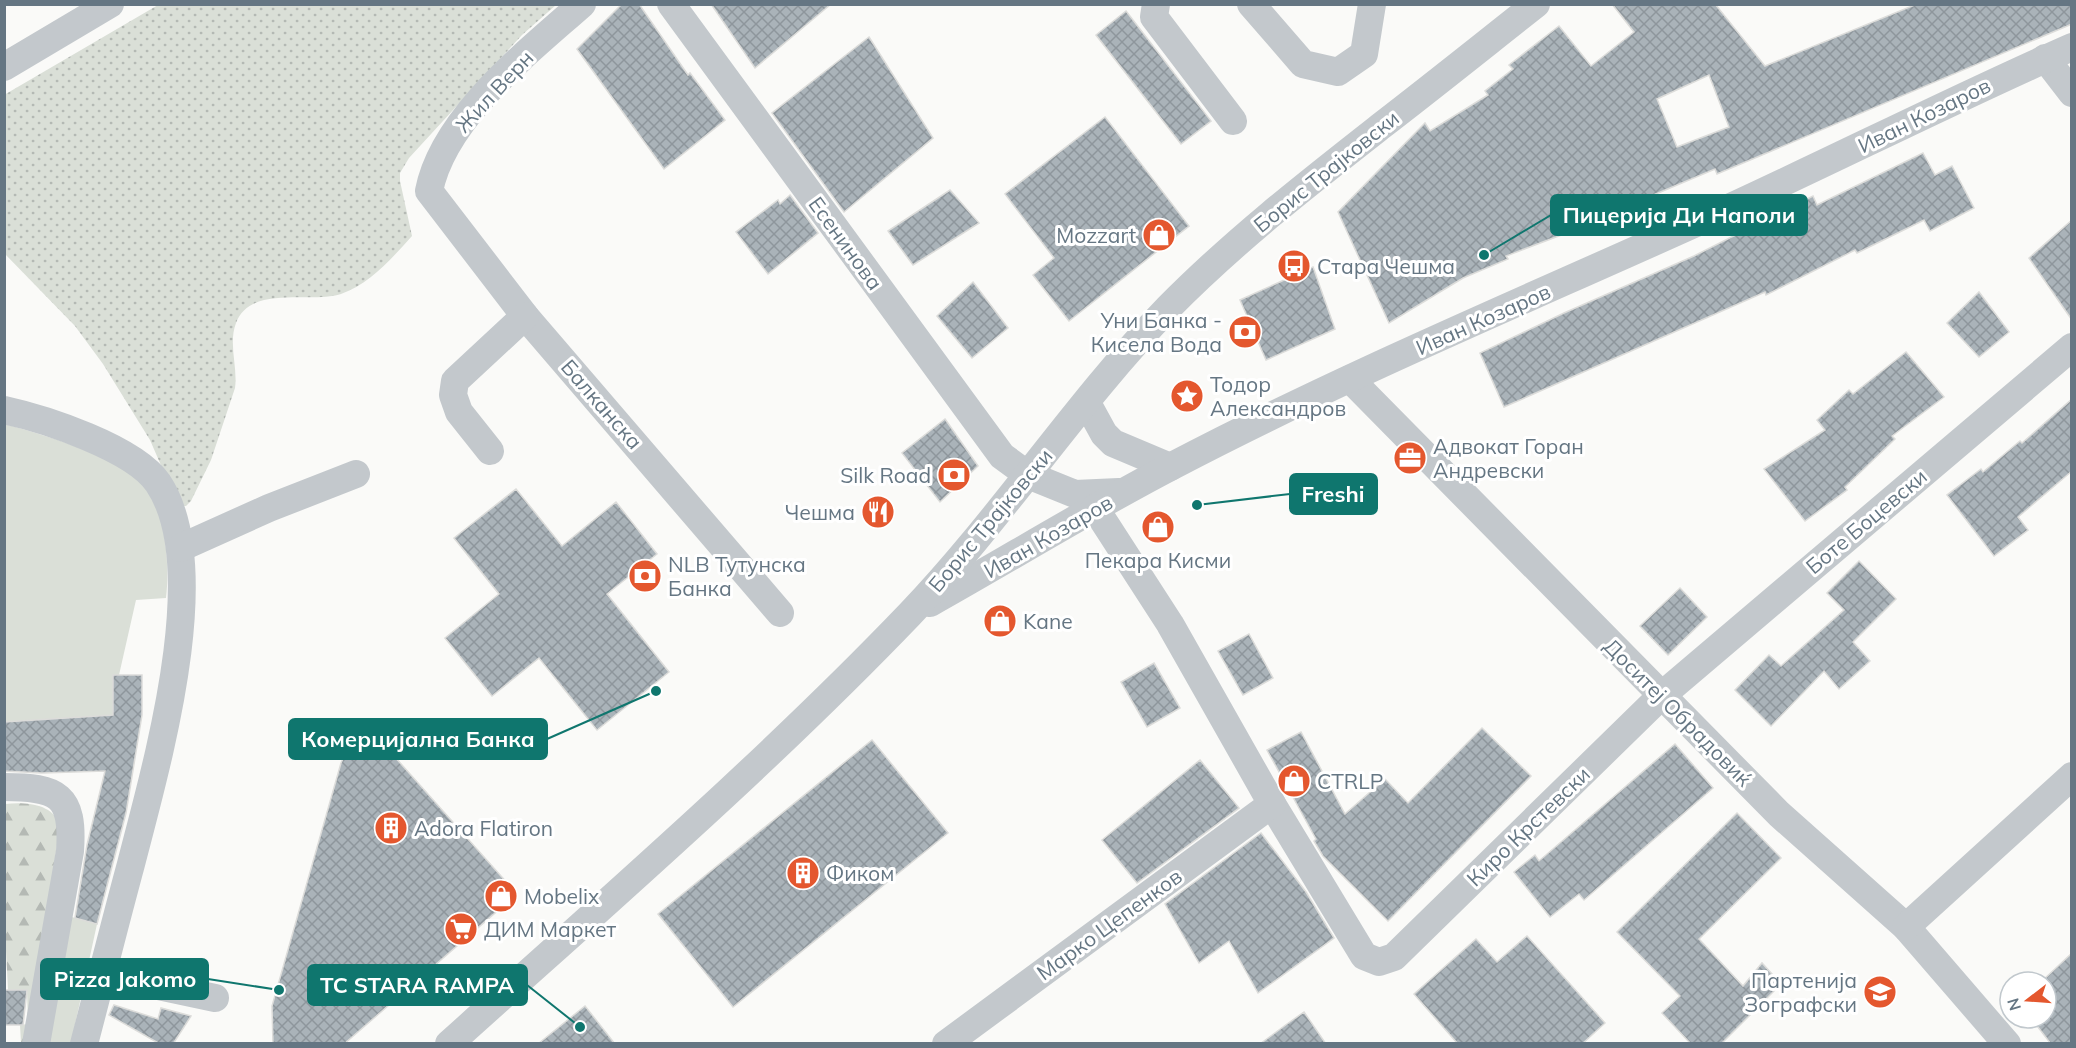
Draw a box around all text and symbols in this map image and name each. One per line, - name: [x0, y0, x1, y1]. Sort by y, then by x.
- street label: Жил Верн: [450, 45, 538, 137]
- street label: Иван Козаров: [1853, 72, 1995, 158]
- street label: Борис Трајковски: [1248, 104, 1404, 238]
- street label: Есенинова: [803, 191, 889, 295]
- callout: Пицерија Ди Наполи: [1551, 195, 1807, 235]
- text: Пицерија Ди Наполи: [1563, 201, 1795, 229]
- shop icon: Mozzart: [1141, 217, 1177, 253]
- place label: Mozzart: [1056, 222, 1136, 248]
- bus stop icon: Стара Чешма: [1276, 248, 1312, 284]
- place label: Стара Чешма: [1317, 253, 1455, 279]
- street label: Иван Козаров: [1412, 278, 1554, 360]
- place label: Уни Банка - Кисела Вода: [1091, 307, 1222, 357]
- bank icon: Уни Банка - Кисела Вода: [1227, 314, 1263, 350]
- street label: Балканска: [556, 354, 648, 454]
- place label: Тодор Александров: [1210, 371, 1346, 421]
- place icon: Тодор Александров: [1169, 378, 1205, 414]
- place label: Адвокат Горан Андревски: [1433, 433, 1584, 483]
- office icon: Адвокат Горан Андревски: [1392, 440, 1428, 476]
- street label: Борис Трајковски: [922, 443, 1058, 597]
- bank icon: Silk Road: [936, 457, 972, 493]
- place label: Silk Road: [840, 462, 931, 488]
- street label: Боте Боцевски: [1800, 463, 1932, 579]
- callout: Freshi: [1290, 474, 1377, 514]
- text: Freshi: [1302, 480, 1364, 508]
- street label: Иван Козаров: [979, 489, 1117, 583]
- restaurant icon: Чешма: [860, 494, 896, 530]
- place label: Чешма: [785, 499, 855, 525]
- shop icon: Пекара Кисми: [1140, 509, 1176, 545]
- place label: Пекара Кисми: [1085, 547, 1231, 573]
- place label: NLB Тутунска Банка: [668, 551, 806, 601]
- bank icon: NLB Тутунска Банка: [627, 558, 663, 594]
- shop icon: Kane: [982, 603, 1018, 639]
- place label: Kane: [1023, 608, 1073, 634]
- street label: Доситеј Обрадовиќ: [1599, 633, 1758, 792]
- callout: Комерцијална Банка: [289, 719, 547, 759]
- text: Комерцијална Банка: [301, 725, 535, 753]
- street label: Киро Крстевски: [1461, 761, 1595, 891]
- shop icon: CTRLP: [1276, 763, 1312, 799]
- place label: CTRLP: [1317, 768, 1384, 794]
- building icon: Adora Flatiron: [373, 810, 409, 846]
- place label: Adora Flatiron: [414, 815, 553, 841]
- building icon: Фиком: [785, 855, 821, 891]
- place label: Фиком: [826, 860, 894, 886]
- street label: Марко Цепенков: [1031, 863, 1187, 985]
- shop icon: Mobelix: [483, 878, 519, 914]
- place label: Mobelix: [524, 883, 599, 909]
- supermarket icon: ДИМ Маркет: [443, 911, 479, 947]
- place label: ДИМ Маркет: [484, 916, 617, 942]
- callout: Pizza Jakomo: [41, 959, 208, 999]
- text: Pizza Jakomo: [54, 965, 196, 993]
- callout: TC STARA RAMPA: [308, 965, 527, 1005]
- place label: Партенија Зографски: [1745, 967, 1857, 1017]
- north arrow: [1998, 970, 2058, 1030]
- text: TC STARA RAMPA: [320, 971, 515, 999]
- school or university icon: Партенија Зографски: [1862, 974, 1898, 1010]
- text: N: [2002, 996, 2025, 1013]

